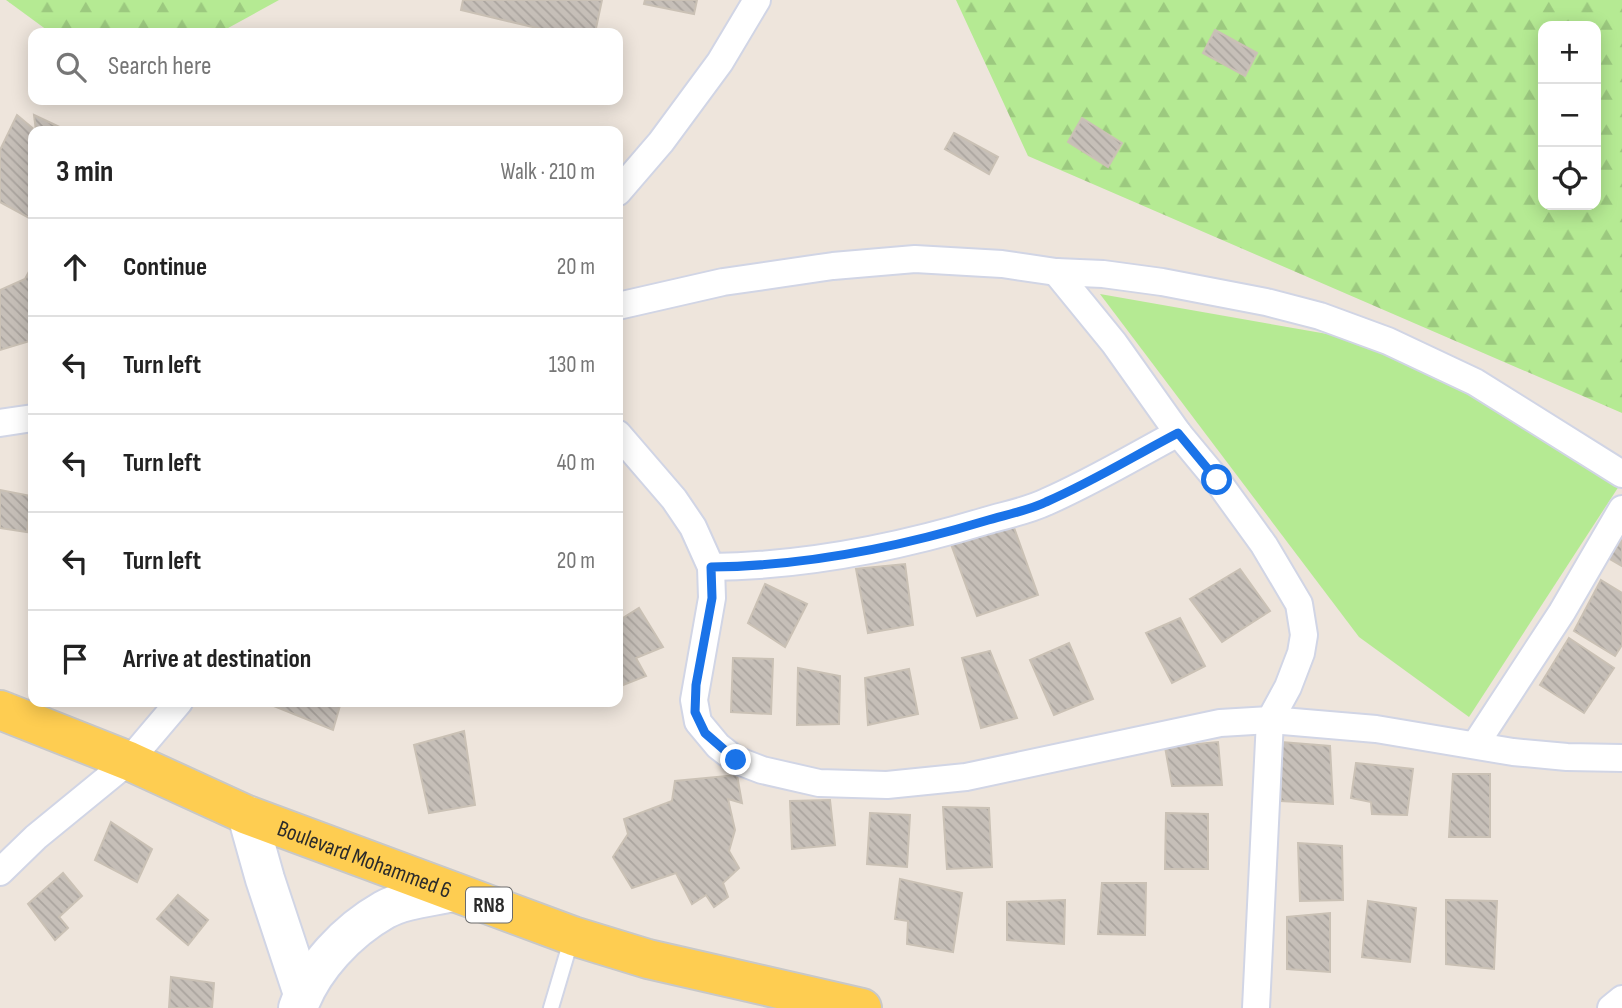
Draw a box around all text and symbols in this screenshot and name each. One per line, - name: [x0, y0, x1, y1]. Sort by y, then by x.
- map controls: [1538, 21, 1601, 210]
- button: +: [1538, 21, 1601, 84]
- search box: [28, 28, 623, 105]
- icon: search: [52, 48, 90, 86]
- text: Search here: [108, 51, 211, 82]
- button: −: [1538, 84, 1601, 147]
- button: locate: [1538, 147, 1601, 210]
- text: 3 min: [56, 154, 113, 190]
- text: Walk · 210 m: [501, 158, 595, 186]
- icon: ahead: [56, 248, 94, 286]
- text: Continue: [123, 252, 207, 283]
- text: 20 m: [557, 253, 595, 281]
- icon: left: [56, 346, 94, 384]
- text: Turn left: [123, 350, 201, 381]
- text: 130 m: [549, 351, 595, 379]
- icon: left: [56, 444, 94, 482]
- text: Turn left: [123, 448, 201, 479]
- text: 40 m: [557, 449, 595, 477]
- route start: [1201, 464, 1232, 495]
- icon: left: [56, 542, 94, 580]
- text: Turn left: [123, 546, 201, 577]
- text: 20 m: [557, 547, 595, 575]
- icon: arrive: [56, 640, 94, 678]
- text: Arrive at destination: [123, 644, 311, 675]
- route end: [720, 744, 751, 775]
- street label: Boulevard Mohammed 6: [273, 815, 455, 905]
- road number: RN8: [466, 888, 512, 922]

